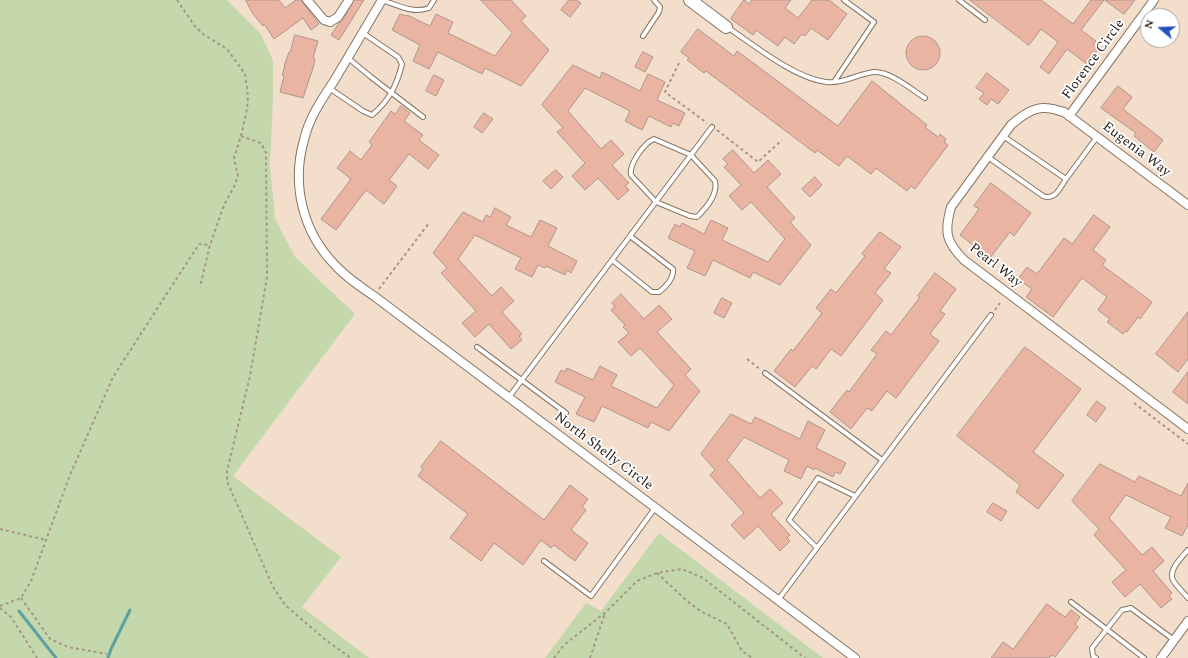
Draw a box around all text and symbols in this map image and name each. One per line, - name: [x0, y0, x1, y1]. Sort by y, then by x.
- north arrow: [1140, 8, 1180, 48]
- street label: Florence Circle: [1059, 17, 1129, 103]
- text: N: [1140, 17, 1159, 31]
- street label: Eugenia Way: [1099, 119, 1173, 181]
- street label: Pearl Way: [965, 240, 1025, 292]
- street label: North Shelly Circle: [550, 409, 656, 495]

